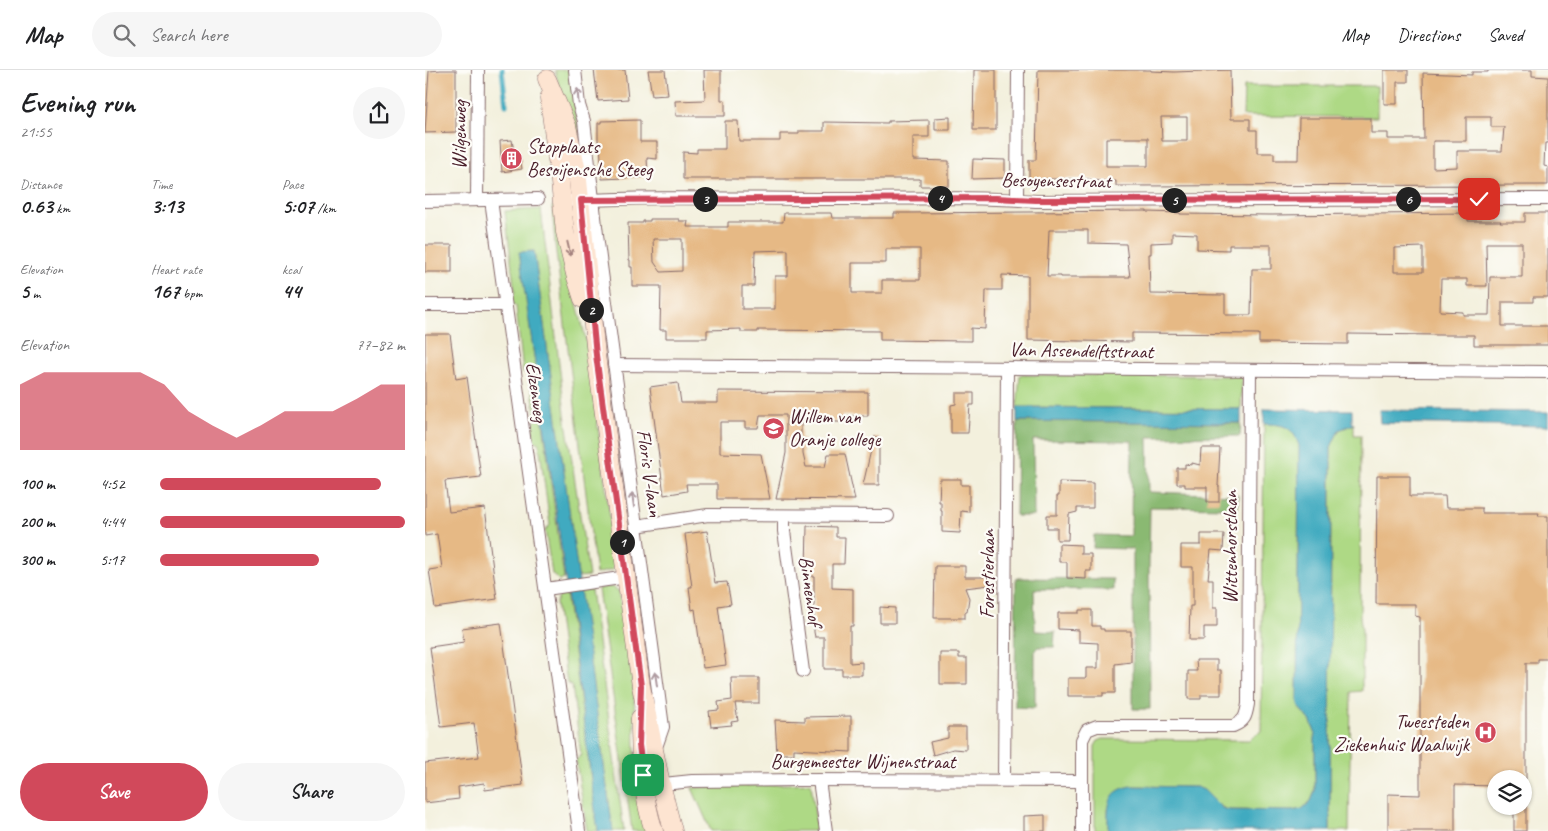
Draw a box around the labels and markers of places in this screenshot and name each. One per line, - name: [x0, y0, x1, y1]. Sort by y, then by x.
- place label: Stopplaats Besoijensche Steeg: [527, 134, 654, 182]
- building icon: Stopplaats Besoijensche Steeg: [499, 146, 523, 170]
- pin: [1458, 178, 1500, 220]
- pin: 3: [693, 186, 717, 212]
- pin: 4: [927, 186, 953, 210]
- pin: 6: [1395, 186, 1421, 212]
- pin: 5: [1161, 188, 1187, 212]
- pin: 2: [579, 298, 603, 322]
- place label: Willem van Oranje college: [789, 404, 882, 452]
- school or university icon: Willem van Oranje college: [761, 416, 785, 440]
- pin: 1: [609, 530, 635, 554]
- place label: Tweesteden Ziekenhuis Waalwijk: [1333, 709, 1471, 757]
- hospital icon: Tweesteden Ziekenhuis Waalwijk: [1473, 721, 1497, 745]
- pin: [622, 754, 664, 796]

